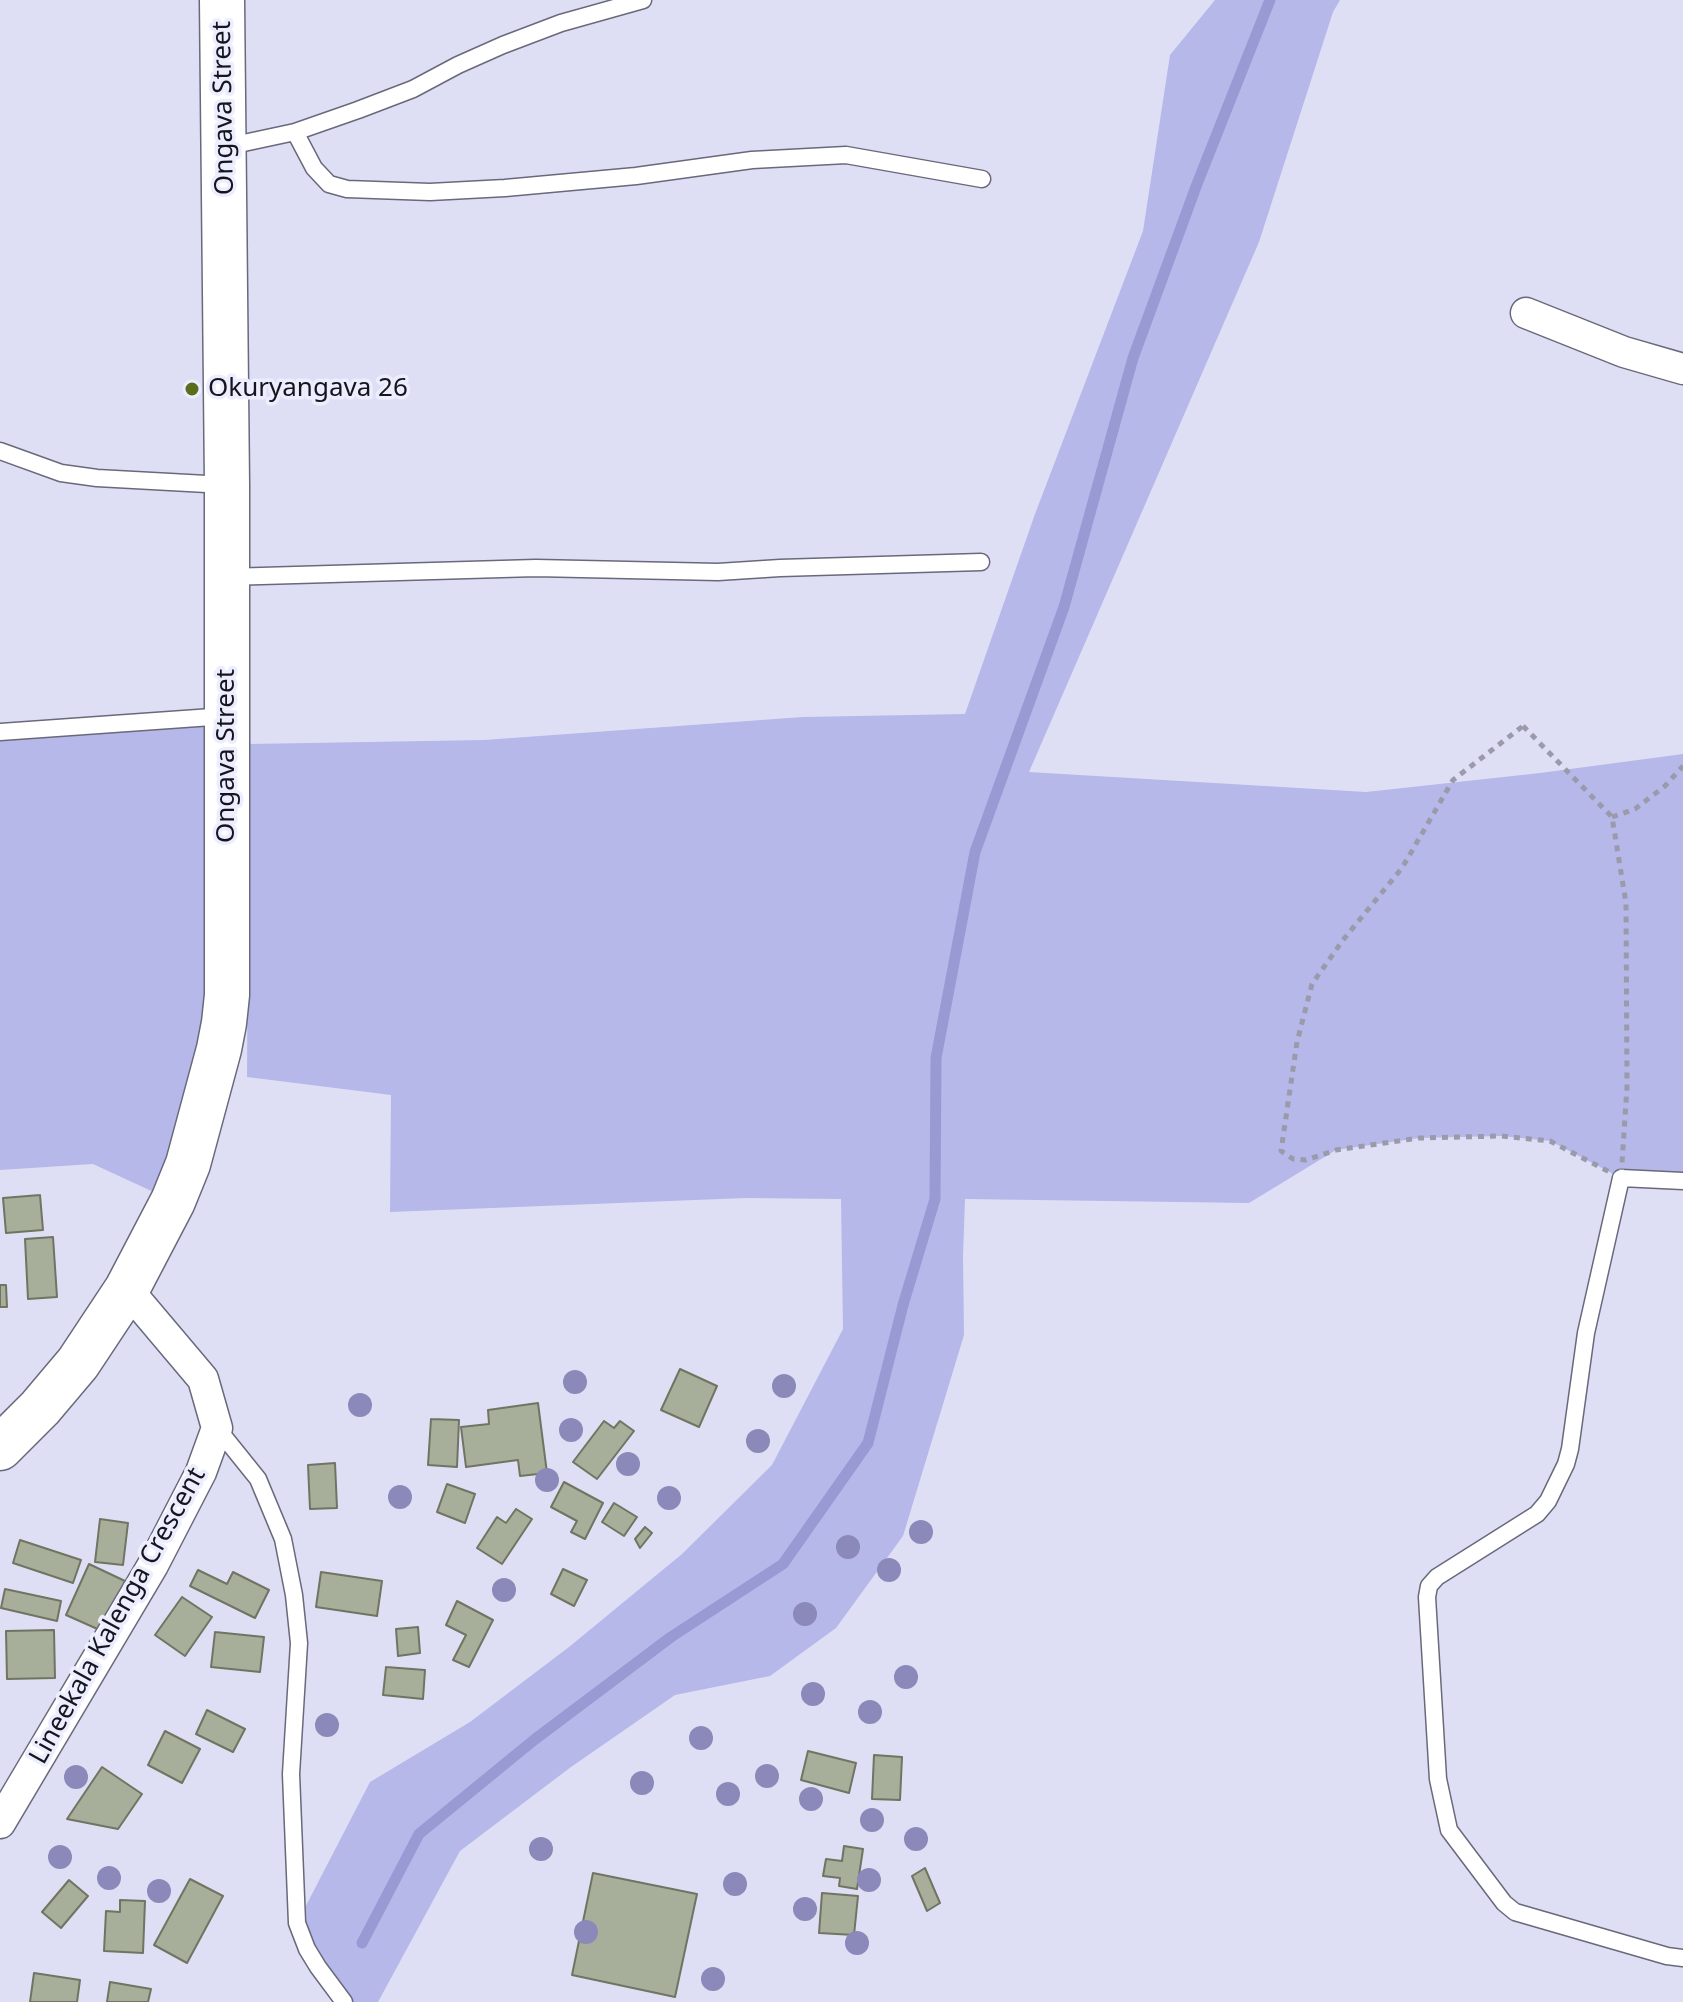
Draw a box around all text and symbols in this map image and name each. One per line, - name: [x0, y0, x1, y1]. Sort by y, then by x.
- street label: Ongava Street: [207, 21, 241, 195]
- place label: Okuryangava 26: [208, 373, 408, 405]
- marker: Okuryangava 26: [183, 380, 201, 398]
- street label: Ongava Street: [211, 669, 243, 843]
- street label: Lineekala Kalenga Crescent: [23, 1462, 213, 1770]

